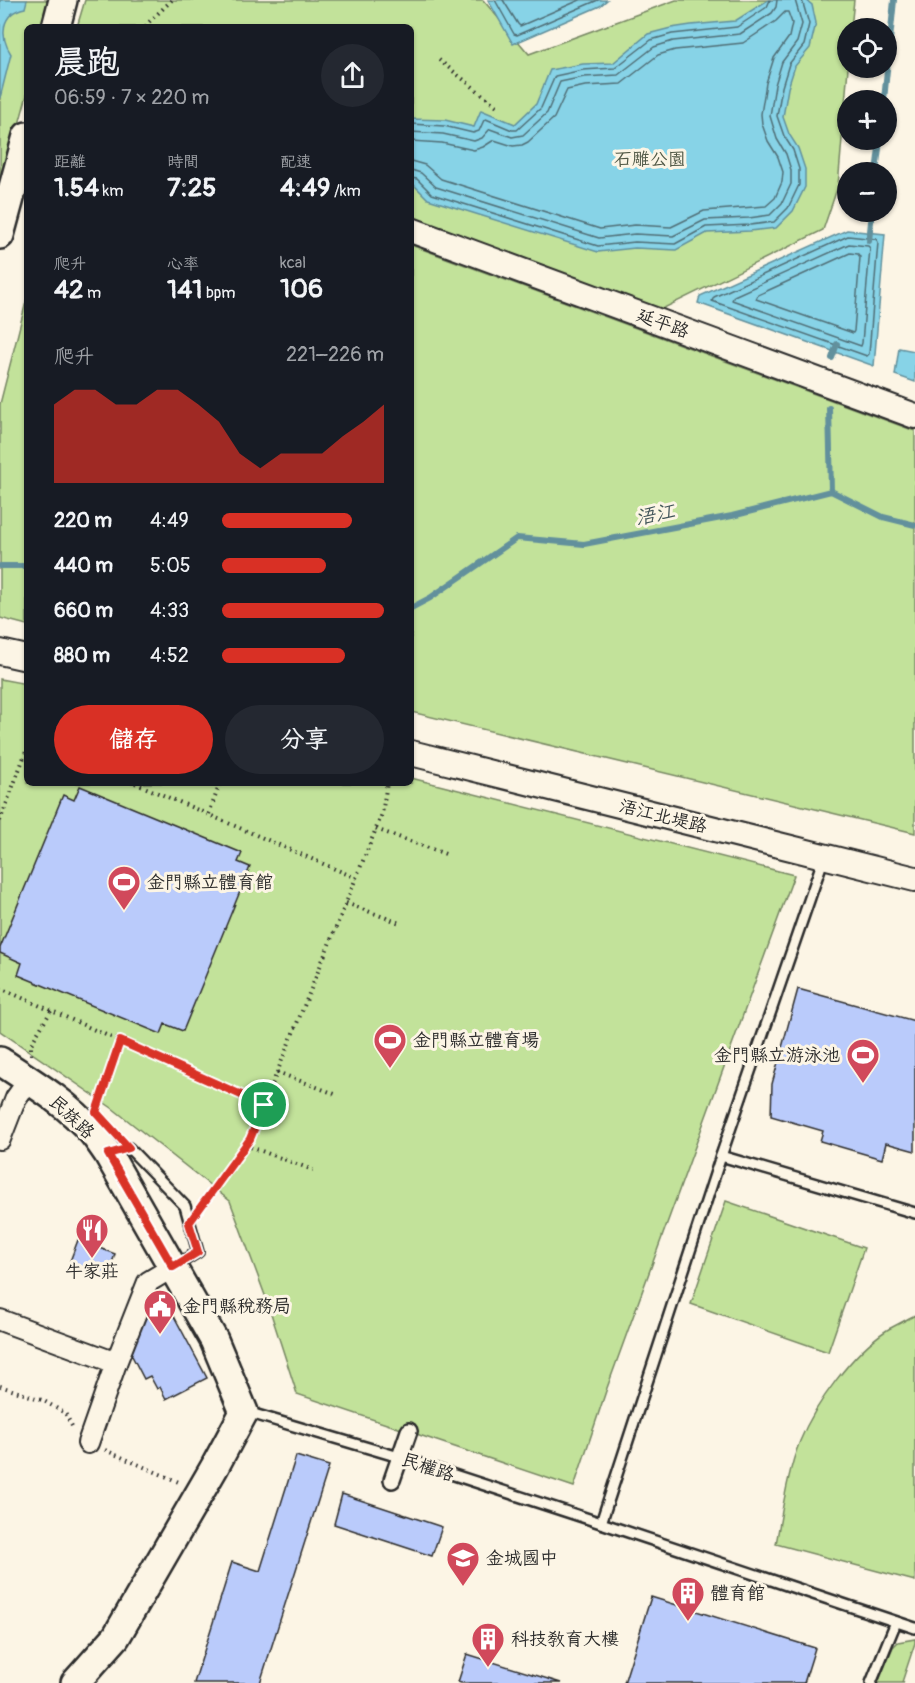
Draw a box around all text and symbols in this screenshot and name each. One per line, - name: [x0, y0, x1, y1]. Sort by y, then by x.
- map controls: [837, 18, 897, 222]
- button: locate: [837, 18, 897, 78]
- text: 晨跑: [54, 42, 120, 83]
- button: share: [321, 44, 384, 107]
- text: 06:59 · 7 × 220 m: [54, 85, 209, 110]
- button: +: [837, 90, 897, 150]
- park label: 石雕公園: [614, 148, 686, 171]
- text: 距離: [54, 152, 86, 172]
- text: 時間: [167, 152, 199, 172]
- text: 配速: [280, 152, 312, 172]
- button: −: [837, 162, 897, 222]
- text: 1.54: [54, 172, 99, 204]
- text: 7:25: [167, 172, 216, 204]
- text: 4:49: [280, 172, 331, 204]
- text: km: [99, 181, 123, 201]
- text: /km: [331, 181, 361, 201]
- text: kcal: [280, 253, 306, 273]
- text: 爬升: [54, 254, 86, 274]
- text: 心率: [167, 254, 199, 274]
- text: 106: [280, 273, 323, 305]
- text: 42: [54, 274, 84, 306]
- text: 141: [167, 274, 202, 306]
- text: m: [84, 283, 101, 303]
- text: bpm: [202, 283, 236, 303]
- street label: 延平路: [634, 303, 692, 344]
- text: 221–226 m: [286, 342, 384, 367]
- text: 爬升: [54, 344, 94, 369]
- water label: 浯江: [633, 498, 678, 531]
- text: 220 m: [54, 508, 112, 533]
- text: 4:49: [150, 508, 189, 533]
- text: 440 m: [54, 553, 113, 578]
- text: 5:05: [150, 553, 191, 578]
- text: 660 m: [54, 598, 113, 623]
- text: 4:33: [150, 598, 189, 623]
- text: 880 m: [54, 643, 110, 668]
- text: 4:52: [150, 643, 189, 668]
- button: 儲存: [54, 705, 213, 774]
- button: 分享: [225, 705, 384, 774]
- street label: 浯江北堤路: [616, 794, 709, 839]
- sports icon: 金門縣立體育館: [106, 864, 142, 911]
- place label: 金門縣立體育館: [147, 871, 273, 894]
- sports icon: 金門縣立體育場: [372, 1022, 408, 1069]
- place label: 金門縣立體育場: [413, 1029, 539, 1052]
- sports icon: 金門縣立游泳池: [845, 1037, 881, 1084]
- place label: 金門縣立游泳池: [714, 1044, 840, 1067]
- pin: [238, 1079, 289, 1130]
- icon: arrive: [247, 1088, 280, 1121]
- street label: 民族路: [44, 1091, 99, 1144]
- restaurant icon: 牛家莊: [74, 1212, 110, 1259]
- place label: 牛家莊: [65, 1260, 119, 1283]
- public building icon: 金門縣稅務局: [142, 1288, 178, 1335]
- place label: 金門縣稅務局: [183, 1295, 291, 1318]
- street label: 民權路: [399, 1448, 457, 1487]
- school or university icon: 金城國中: [445, 1540, 481, 1587]
- place label: 金城國中: [486, 1547, 558, 1570]
- building icon: 體育館: [670, 1575, 706, 1622]
- place label: 體育館: [711, 1582, 765, 1605]
- building icon: 科技教育大樓: [470, 1621, 506, 1668]
- place label: 科技教育大樓: [511, 1628, 619, 1651]

